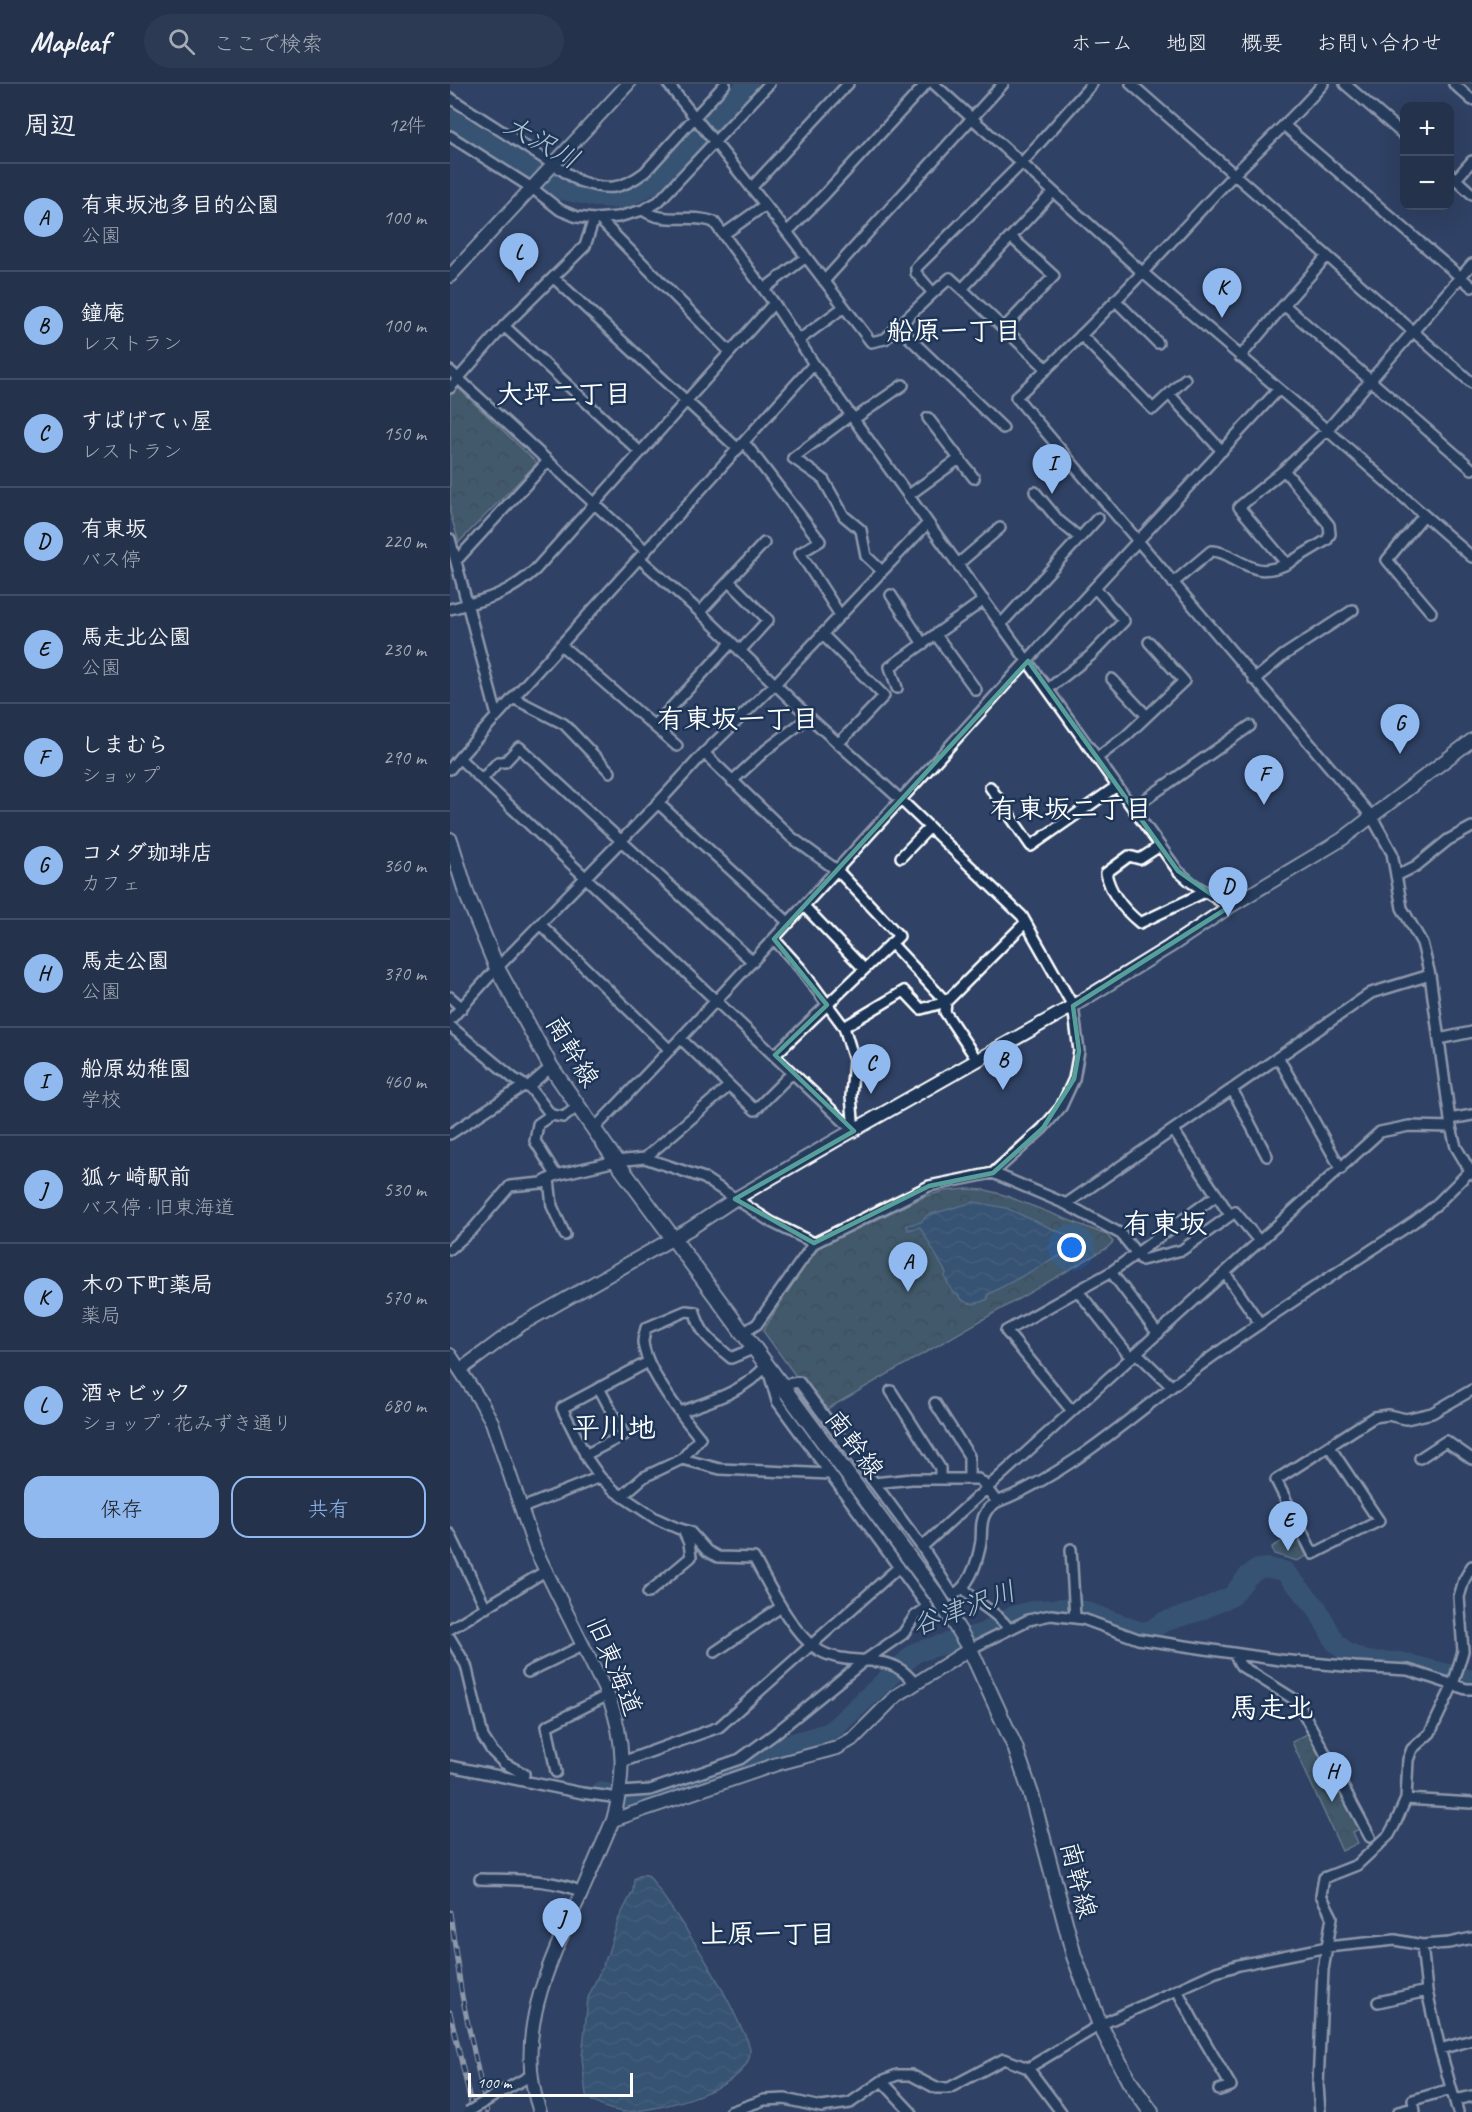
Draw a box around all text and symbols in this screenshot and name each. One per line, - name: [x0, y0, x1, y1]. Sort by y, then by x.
- search box: [144, 14, 564, 68]
- text: Mapleaf: [30, 24, 108, 59]
- icon: search: [165, 25, 198, 58]
- text: ここで検索: [213, 30, 323, 58]
- text: ホーム: [1071, 30, 1133, 56]
- text: 地図: [1166, 30, 1208, 56]
- text: 概要: [1241, 30, 1283, 56]
- text: お問い合わせ: [1316, 30, 1442, 56]
- map controls: [1400, 102, 1454, 210]
- button: +: [1400, 102, 1454, 156]
- water label: 大沢川: [498, 107, 586, 177]
- text: 周辺: [24, 109, 76, 142]
- text: 12件: [388, 113, 426, 138]
- button: −: [1400, 156, 1454, 210]
- text: 有東坂池多目的公園: [81, 191, 279, 219]
- text: A: [38, 205, 49, 230]
- text: 100 m: [383, 205, 426, 230]
- text: 公園: [81, 223, 121, 248]
- pin: L: [500, 234, 538, 283]
- pin: K: [1202, 268, 1242, 318]
- text: 鐘庵: [81, 299, 125, 327]
- text: B: [38, 313, 49, 338]
- text: 100 m: [383, 313, 426, 338]
- district label: 船原一丁目: [887, 314, 1022, 348]
- text: レストラン: [81, 331, 183, 356]
- district label: 大坪二丁目: [497, 377, 632, 411]
- text: すぱげてぃ屋: [81, 407, 213, 435]
- text: C: [39, 421, 48, 446]
- text: 150 m: [383, 421, 426, 446]
- text: レストラン: [81, 439, 183, 464]
- pin: I: [1032, 444, 1072, 494]
- text: 有東坂: [81, 515, 147, 543]
- text: D: [38, 529, 49, 554]
- text: 220 m: [383, 529, 426, 554]
- text: バス停: [81, 547, 141, 572]
- text: 馬走北公園: [81, 623, 191, 651]
- text: E: [38, 637, 49, 662]
- text: 230 m: [383, 637, 426, 662]
- text: 公園: [81, 655, 121, 680]
- district label: 有東坂一丁目: [657, 702, 819, 736]
- pin: G: [1380, 704, 1420, 754]
- text: しまむら: [81, 731, 169, 759]
- text: F: [39, 745, 48, 770]
- text: 290 m: [383, 745, 426, 770]
- pin: F: [1244, 756, 1284, 805]
- text: ショップ: [81, 763, 160, 788]
- district label: 有東坂二丁目: [990, 792, 1152, 826]
- text: コメダ珈琲店: [81, 839, 213, 867]
- text: G: [39, 853, 48, 878]
- text: 360 m: [383, 853, 426, 878]
- pin: D: [1208, 868, 1248, 917]
- text: カフェ: [81, 871, 141, 896]
- text: 馬走公園: [81, 947, 169, 975]
- text: H: [38, 961, 49, 986]
- text: 370 m: [383, 961, 426, 986]
- text: 公園: [81, 979, 121, 1004]
- street label: 南幹線: [538, 1009, 607, 1093]
- pin: B: [984, 1040, 1022, 1090]
- pin: C: [852, 1044, 890, 1094]
- text: 船原幼稚園: [81, 1055, 191, 1083]
- text: I: [39, 1069, 48, 1094]
- text: 460 m: [383, 1069, 426, 1094]
- text: 学校: [81, 1087, 121, 1112]
- text: 狐ヶ崎駅前: [81, 1163, 191, 1191]
- text: J: [40, 1177, 47, 1202]
- text: 530 m: [383, 1177, 426, 1202]
- text: バス停 · 旧東海道: [81, 1195, 234, 1220]
- district label: 有東坂: [1123, 1206, 1207, 1241]
- your location: [1057, 1233, 1086, 1262]
- pin: A: [888, 1242, 928, 1292]
- text: 木の下町薬局: [81, 1271, 213, 1299]
- text: K: [38, 1285, 49, 1310]
- text: 570 m: [383, 1285, 426, 1310]
- text: 薬局: [81, 1303, 121, 1328]
- text: 酒ゃビック: [81, 1379, 191, 1407]
- text: L: [39, 1393, 48, 1418]
- text: 680 m: [383, 1393, 426, 1418]
- street label: 南幹線: [818, 1403, 891, 1485]
- district label: 平川地: [572, 1410, 656, 1445]
- text: ショップ · 花みずき通り: [81, 1411, 293, 1436]
- button: 保存: [24, 1476, 219, 1538]
- button: 共有: [231, 1476, 426, 1538]
- pin: E: [1268, 1502, 1308, 1551]
- water label: 谷津沢川: [907, 1574, 1021, 1642]
- street label: 旧東海道: [579, 1612, 650, 1721]
- district label: 馬走北: [1230, 1690, 1314, 1725]
- pin: H: [1312, 1752, 1352, 1802]
- street label: 南幹線: [1053, 1838, 1104, 1922]
- pin: J: [542, 1898, 582, 1948]
- district label: 上原一丁目: [701, 1917, 836, 1951]
- scale bar: [468, 2070, 633, 2098]
- text: 100 m: [477, 2073, 511, 2093]

